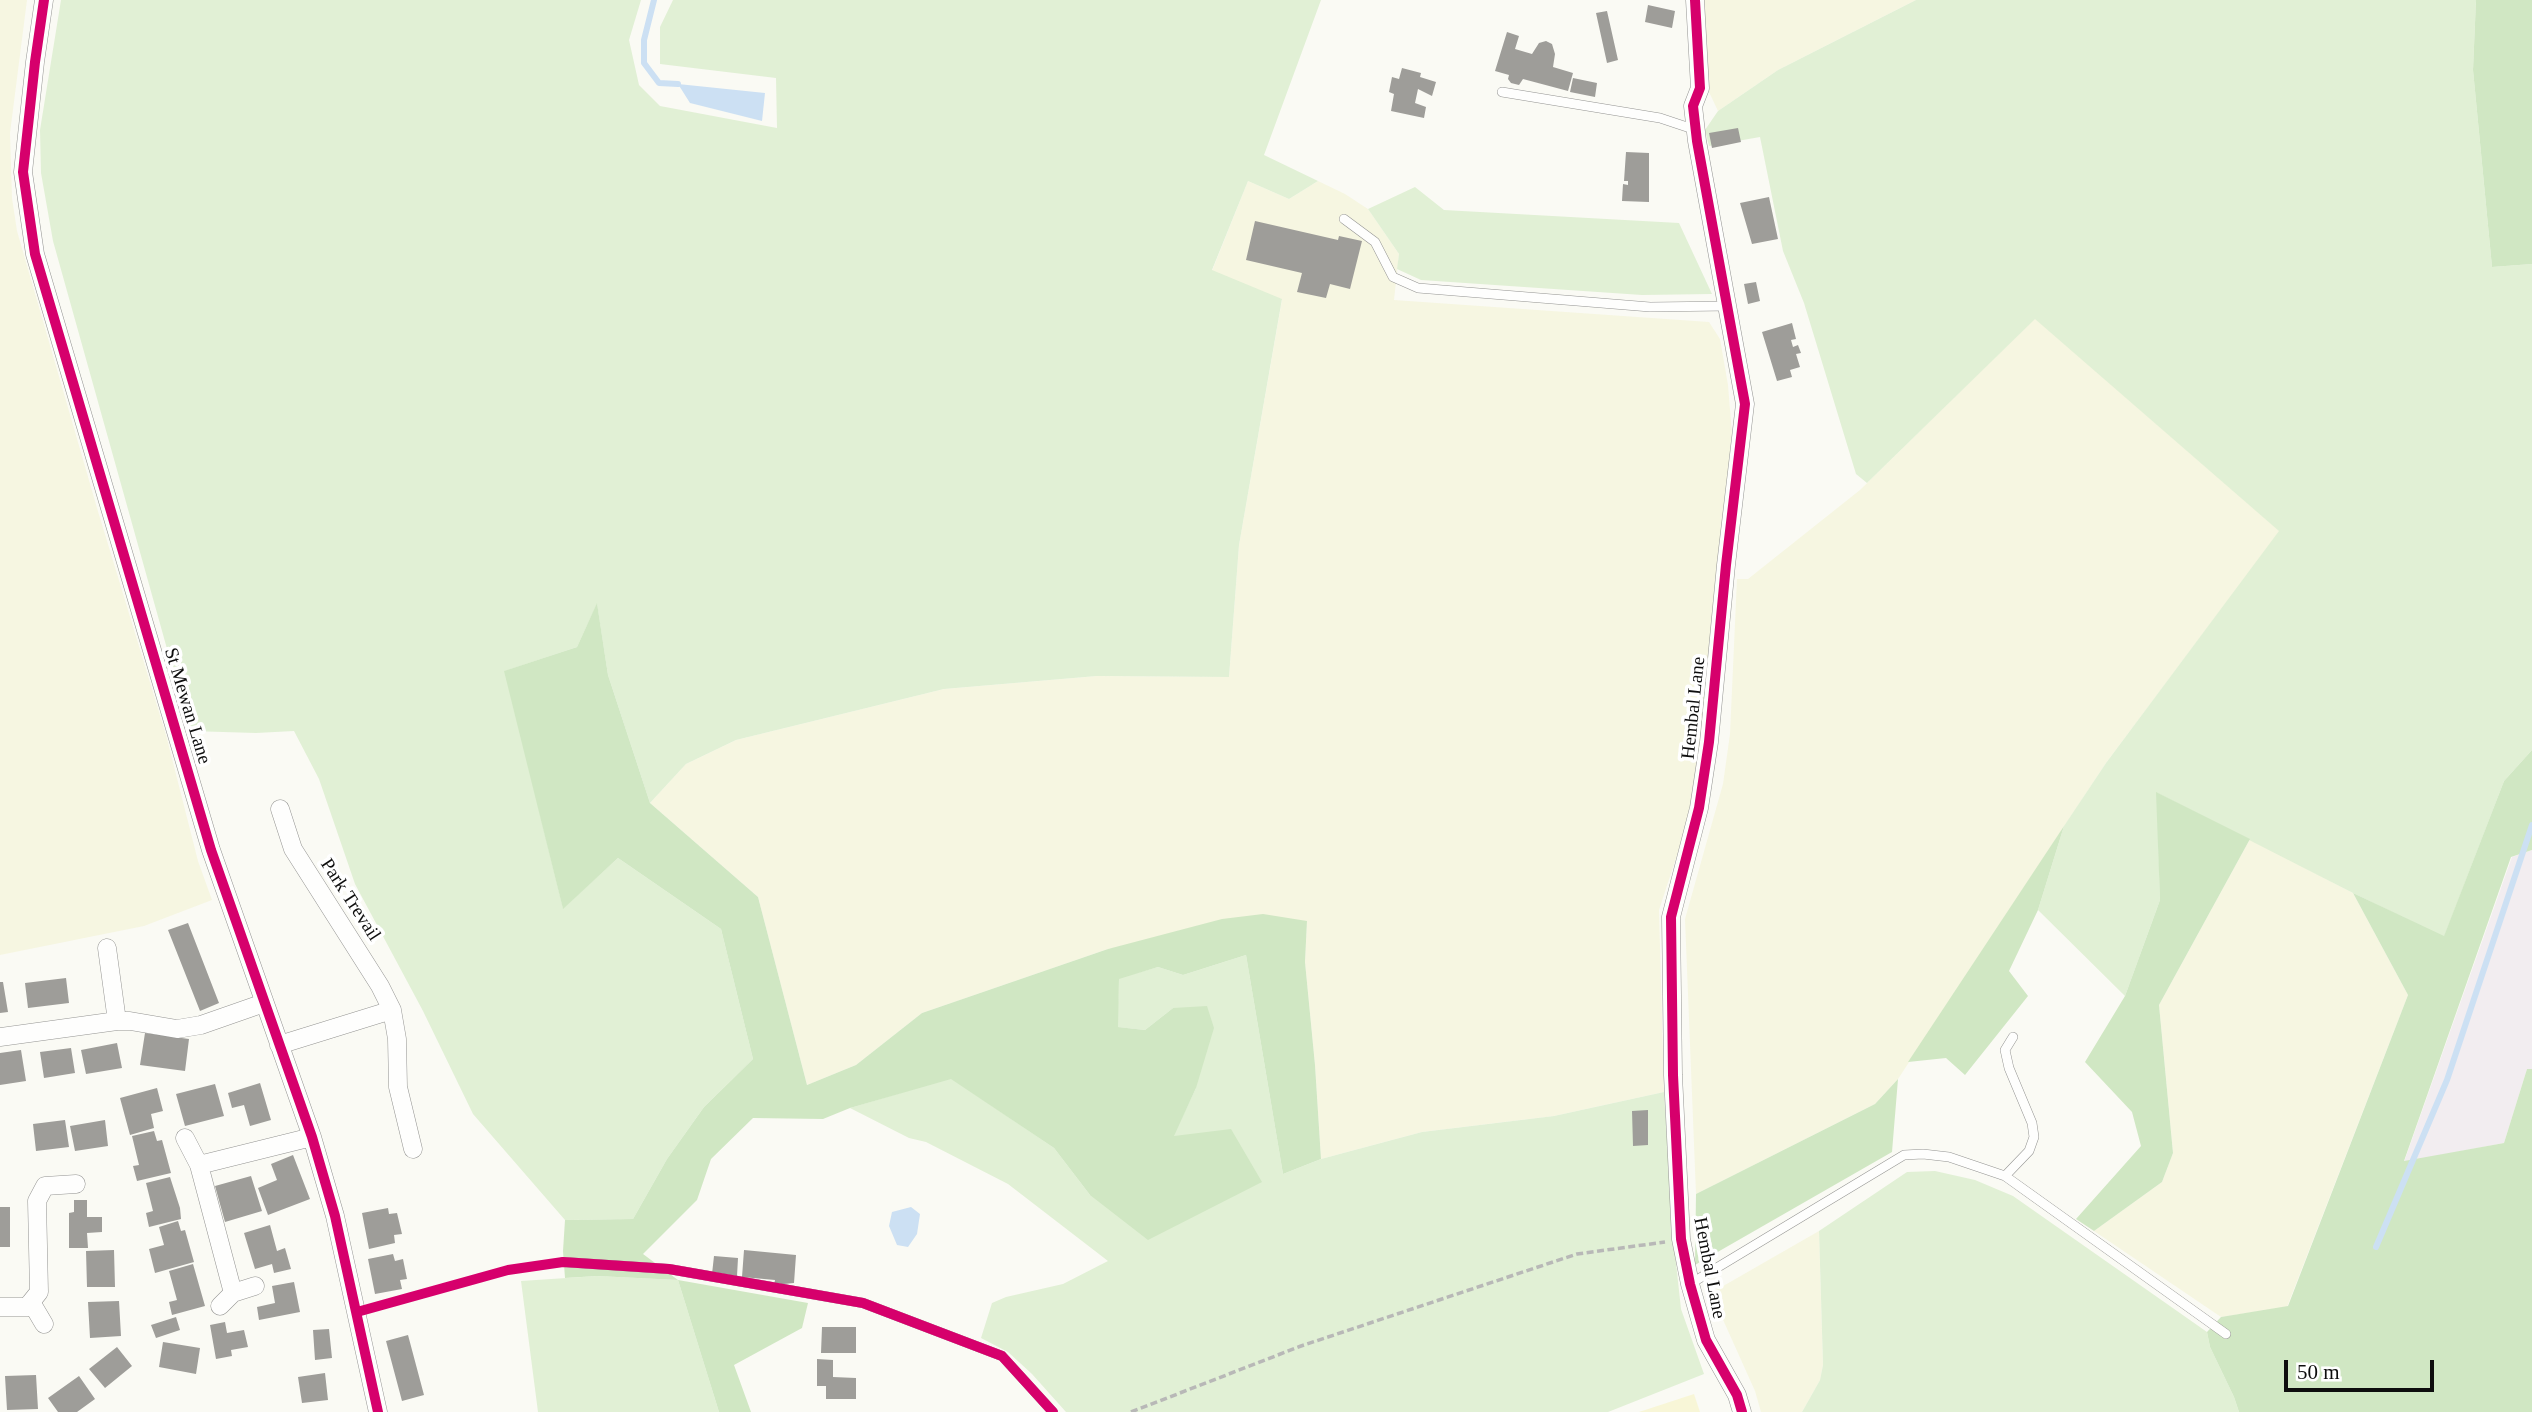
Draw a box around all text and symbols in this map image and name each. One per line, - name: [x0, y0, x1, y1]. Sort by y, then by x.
- street label: St Mewan Lane: [159, 645, 215, 767]
- street label: Hembal Lane: [1677, 656, 1711, 760]
- street label: Park Trevail: [315, 854, 385, 946]
- street label: Hembal Lane: [1688, 1215, 1730, 1321]
- scale bar: [2287, 1346, 2438, 1390]
- text: 50 m: [2297, 1360, 2340, 1384]

